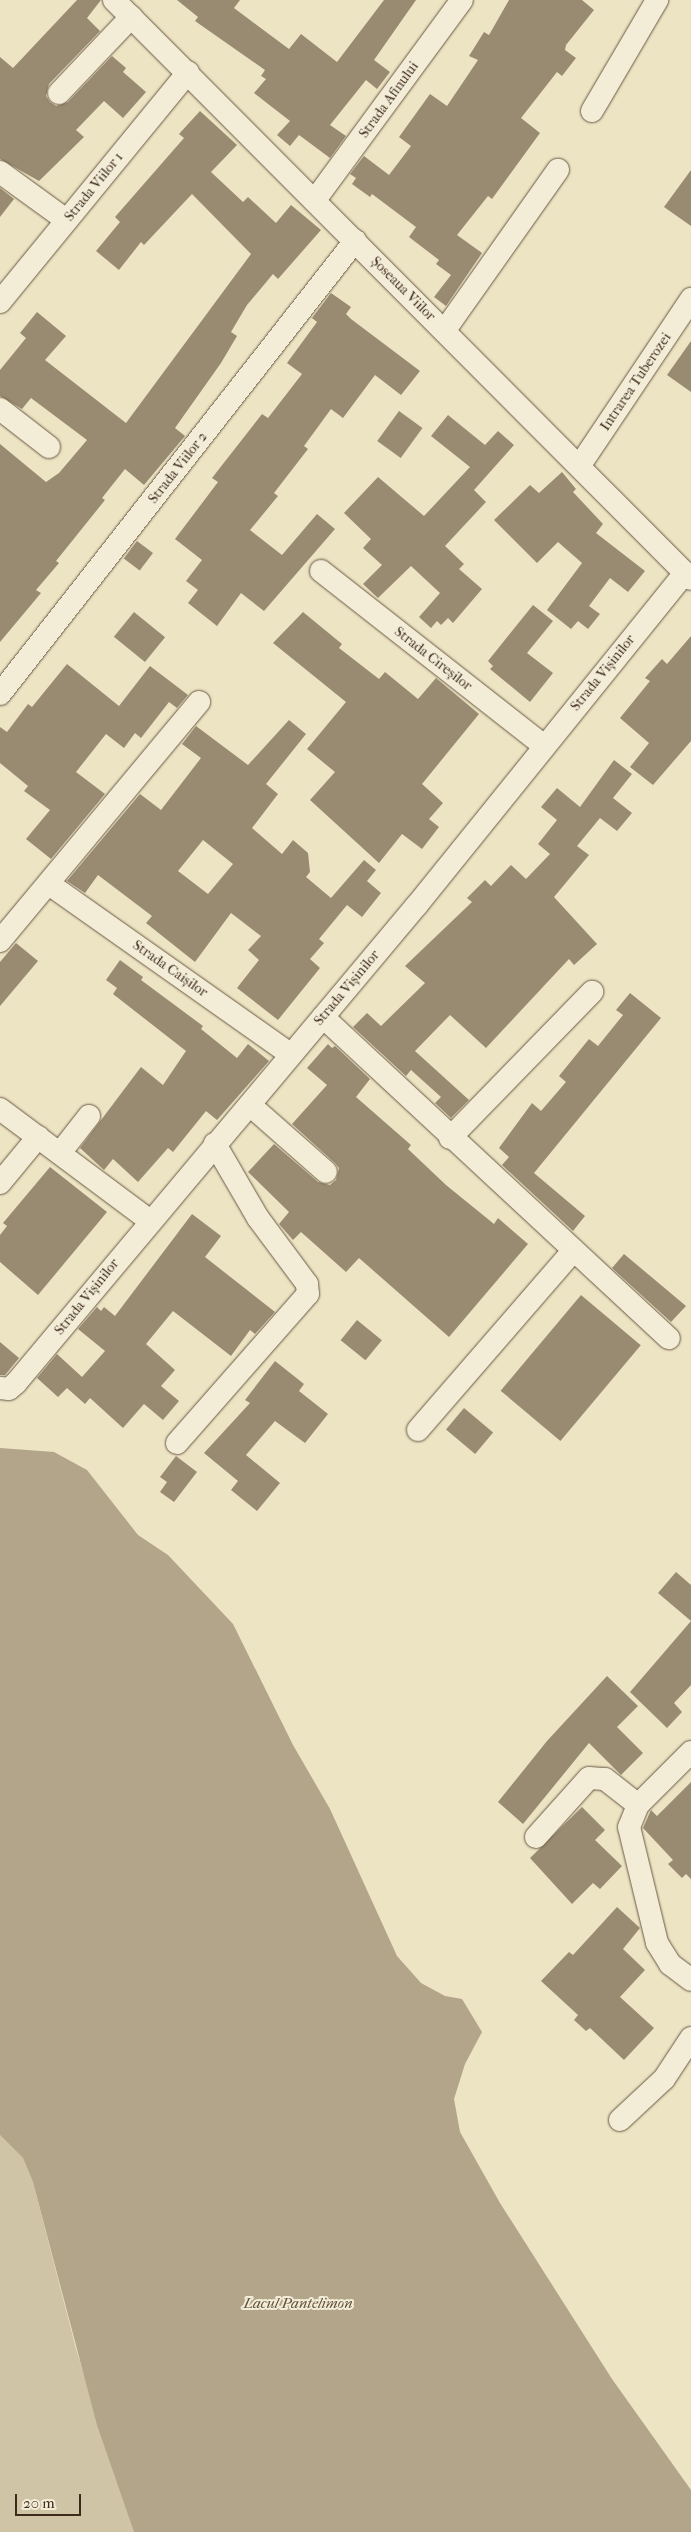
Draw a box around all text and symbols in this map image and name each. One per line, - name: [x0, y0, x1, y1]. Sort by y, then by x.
- street label: Strada Afinului: [356, 59, 422, 141]
- street label: Strada Viilor 1: [61, 149, 127, 225]
- street label: Șoseaua Viilor: [367, 253, 439, 325]
- street label: Intrarea Tuberozei: [597, 330, 675, 434]
- street label: Strada Viilor 2: [145, 429, 211, 507]
- street label: Strada Cireșilor: [391, 623, 475, 695]
- street label: Strada Vișinilor: [567, 631, 639, 715]
- street label: Strada Caișilor: [129, 937, 211, 1001]
- street label: Strada Vișinilor: [311, 947, 383, 1029]
- street label: Strada Vișinilor: [51, 1255, 123, 1339]
- water label: Lacul Pantelimon: [243, 2295, 353, 2313]
- scale bar: [18, 2484, 84, 2516]
- text: 20 m: [23, 2494, 55, 2512]

